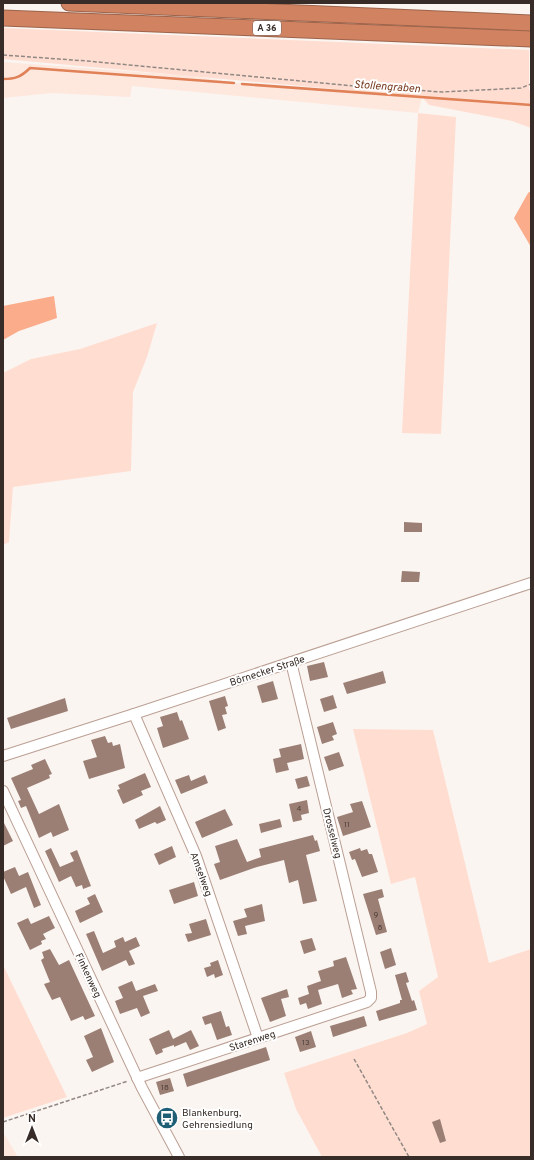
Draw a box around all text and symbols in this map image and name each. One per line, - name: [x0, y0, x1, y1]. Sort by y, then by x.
- road number: A 36: [253, 21, 281, 35]
- water label: Stollengraben: [353, 78, 421, 96]
- street label: Börnecker Straße: [228, 653, 307, 690]
- house number: 4: [297, 804, 302, 814]
- street label: Drosselweg: [319, 807, 344, 860]
- house number: 11: [344, 820, 350, 830]
- street label: Amselweg: [187, 851, 215, 898]
- house number: 9: [374, 910, 379, 920]
- house number: 8: [378, 923, 383, 933]
- street label: Finkenweg: [72, 951, 104, 1000]
- street label: Starenweg: [228, 1028, 277, 1055]
- house number: 13: [302, 1038, 310, 1048]
- house number: 18: [161, 1083, 169, 1093]
- bus stop icon: Blankenburg, Gehrensiedlung: [154, 1105, 180, 1131]
- place label: Blankenburg, Gehrensiedlung: [182, 1107, 253, 1132]
- north arrow: [12, 1108, 52, 1148]
- text: N: [28, 1112, 36, 1126]

